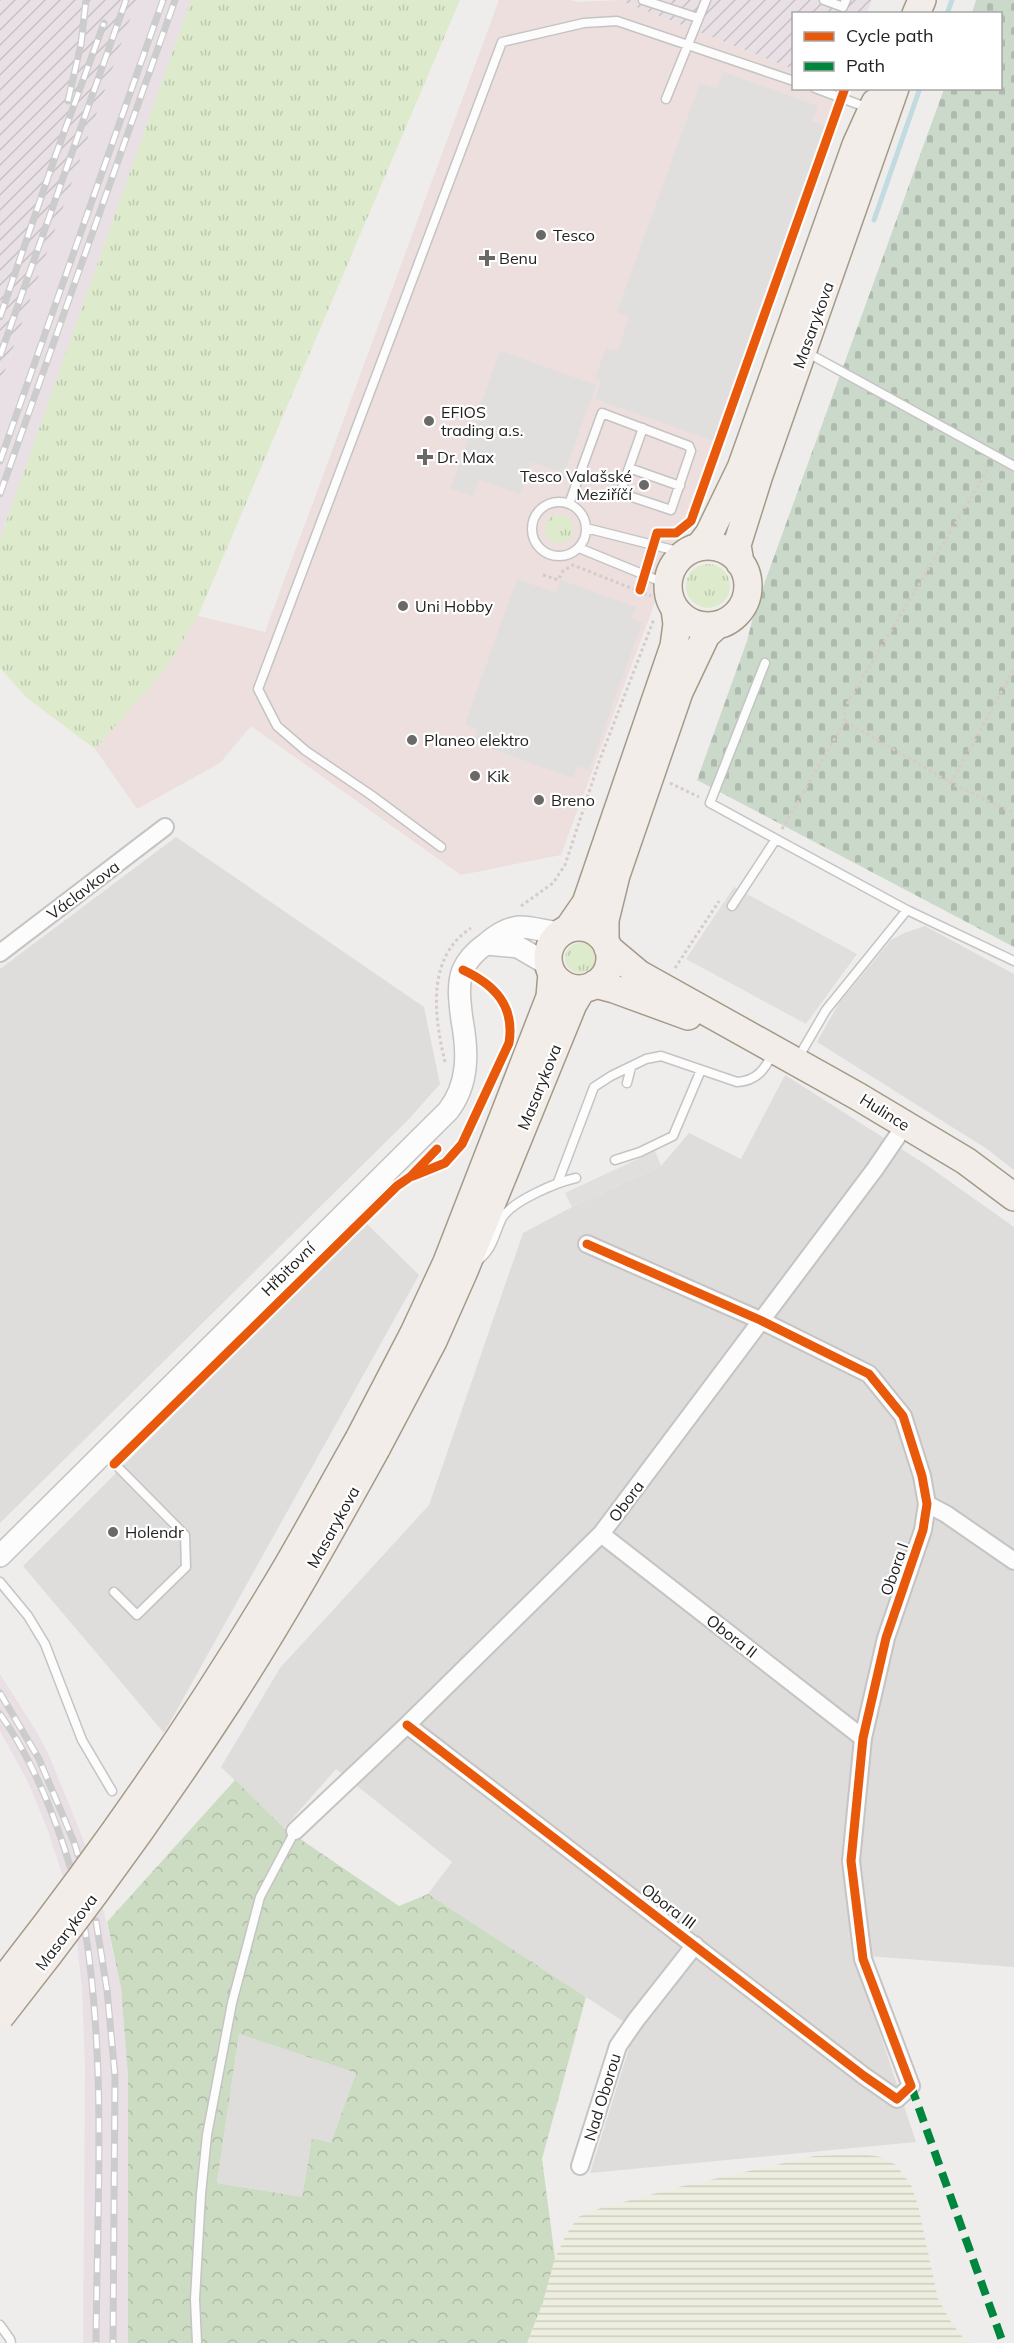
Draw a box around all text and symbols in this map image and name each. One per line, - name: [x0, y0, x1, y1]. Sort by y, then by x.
- legend: [792, 12, 1002, 90]
- text: Cycle path: [846, 24, 933, 47]
- text: Path: [846, 54, 885, 77]
- place label: Tesco: [553, 225, 595, 245]
- marker: Tesco: [534, 228, 548, 242]
- place label: Benu: [499, 248, 537, 268]
- marker: Benu: [480, 251, 494, 265]
- street label: Masarykova: [788, 279, 838, 371]
- place label: EFIOS trading a.s.: [441, 402, 523, 440]
- marker: EFIOS trading a.s.: [422, 414, 436, 428]
- place label: Dr. Max: [437, 447, 495, 467]
- marker: Dr. Max: [418, 450, 432, 464]
- place label: Tesco Valašské Meziříčí: [520, 466, 633, 504]
- marker: Tesco Valašské Meziříčí: [637, 478, 651, 492]
- place label: Uni Hobby: [415, 596, 494, 616]
- marker: Uni Hobby: [396, 599, 410, 613]
- place label: Planeo elektro: [424, 730, 529, 750]
- marker: Planeo elektro: [405, 733, 419, 747]
- place label: Kik: [487, 766, 510, 786]
- marker: Kik: [468, 769, 482, 783]
- place label: Breno: [551, 790, 595, 810]
- marker: Breno: [532, 793, 546, 807]
- street label: Václavkova: [43, 856, 123, 924]
- street label: Masarykova: [513, 1041, 565, 1133]
- street label: Hulince: [856, 1089, 914, 1135]
- street label: Hřbitovní: [257, 1237, 320, 1300]
- street label: Obora: [604, 1476, 648, 1526]
- street label: Masarykova: [302, 1483, 364, 1571]
- place label: Holendr: [125, 1522, 184, 1542]
- marker: Holendr: [106, 1525, 120, 1539]
- street label: Obora I: [876, 1540, 912, 1598]
- street label: Obora II: [703, 1610, 761, 1662]
- street label: Obora III: [638, 1879, 700, 1933]
- street label: Masarykova: [31, 1890, 101, 1974]
- street label: Nad Oborou: [579, 2051, 625, 2143]

